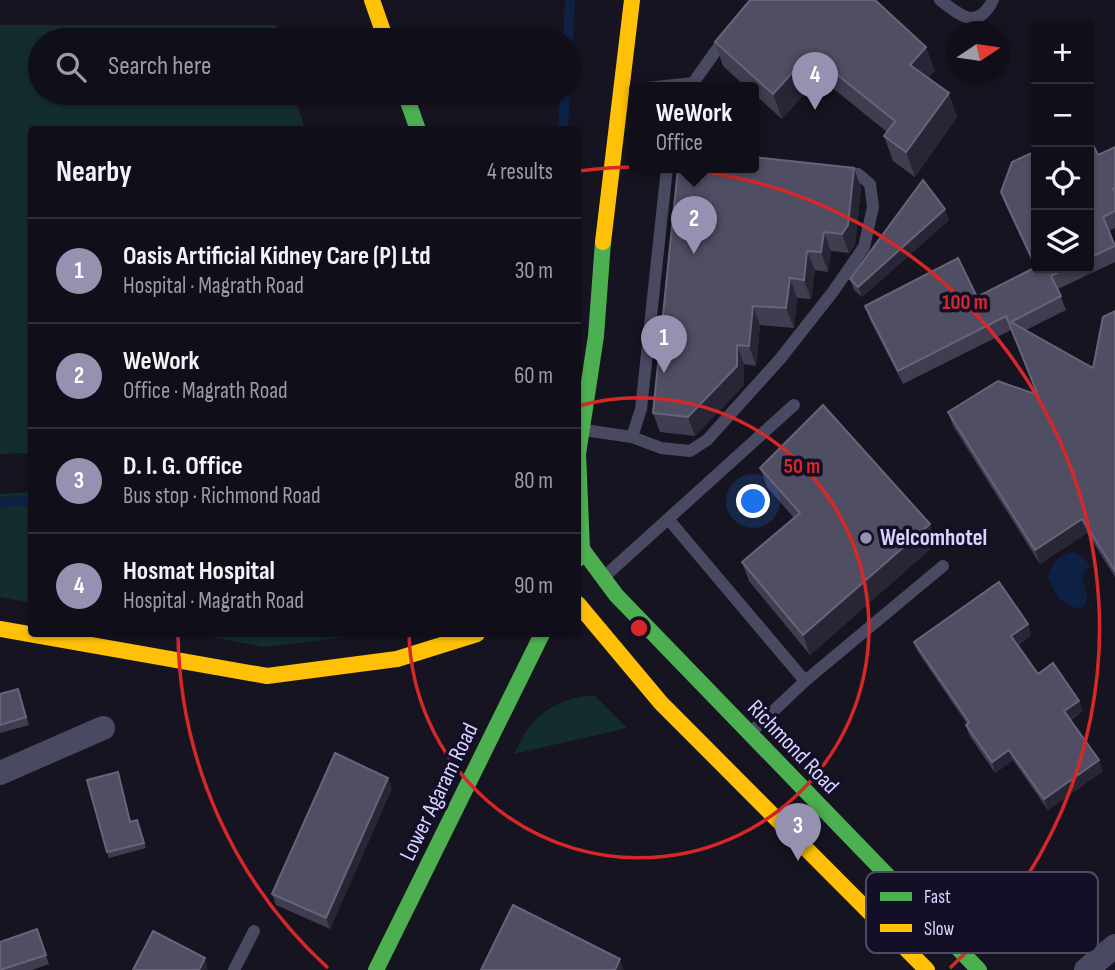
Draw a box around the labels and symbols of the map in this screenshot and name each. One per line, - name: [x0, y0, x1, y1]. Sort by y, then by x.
- north arrow: [947, 21, 1010, 84]
- pin: 4: [792, 52, 838, 110]
- pin: 2: [671, 196, 717, 254]
- text: 100 m: [942, 290, 988, 315]
- pin: 1: [641, 315, 687, 373]
- text: 50 m: [784, 454, 820, 479]
- your location: [736, 484, 770, 518]
- place label: Welcomhotel: [880, 524, 987, 552]
- marker: Welcomhotel: [858, 530, 874, 546]
- centre of rings: [627, 616, 651, 640]
- street label: Richmond Road: [741, 694, 845, 800]
- street label: Lower Agaram Road: [394, 719, 484, 865]
- pin: 3: [775, 803, 821, 861]
- legend: [866, 872, 1098, 953]
- text: Fast: [924, 886, 951, 909]
- text: Slow: [924, 918, 954, 941]

